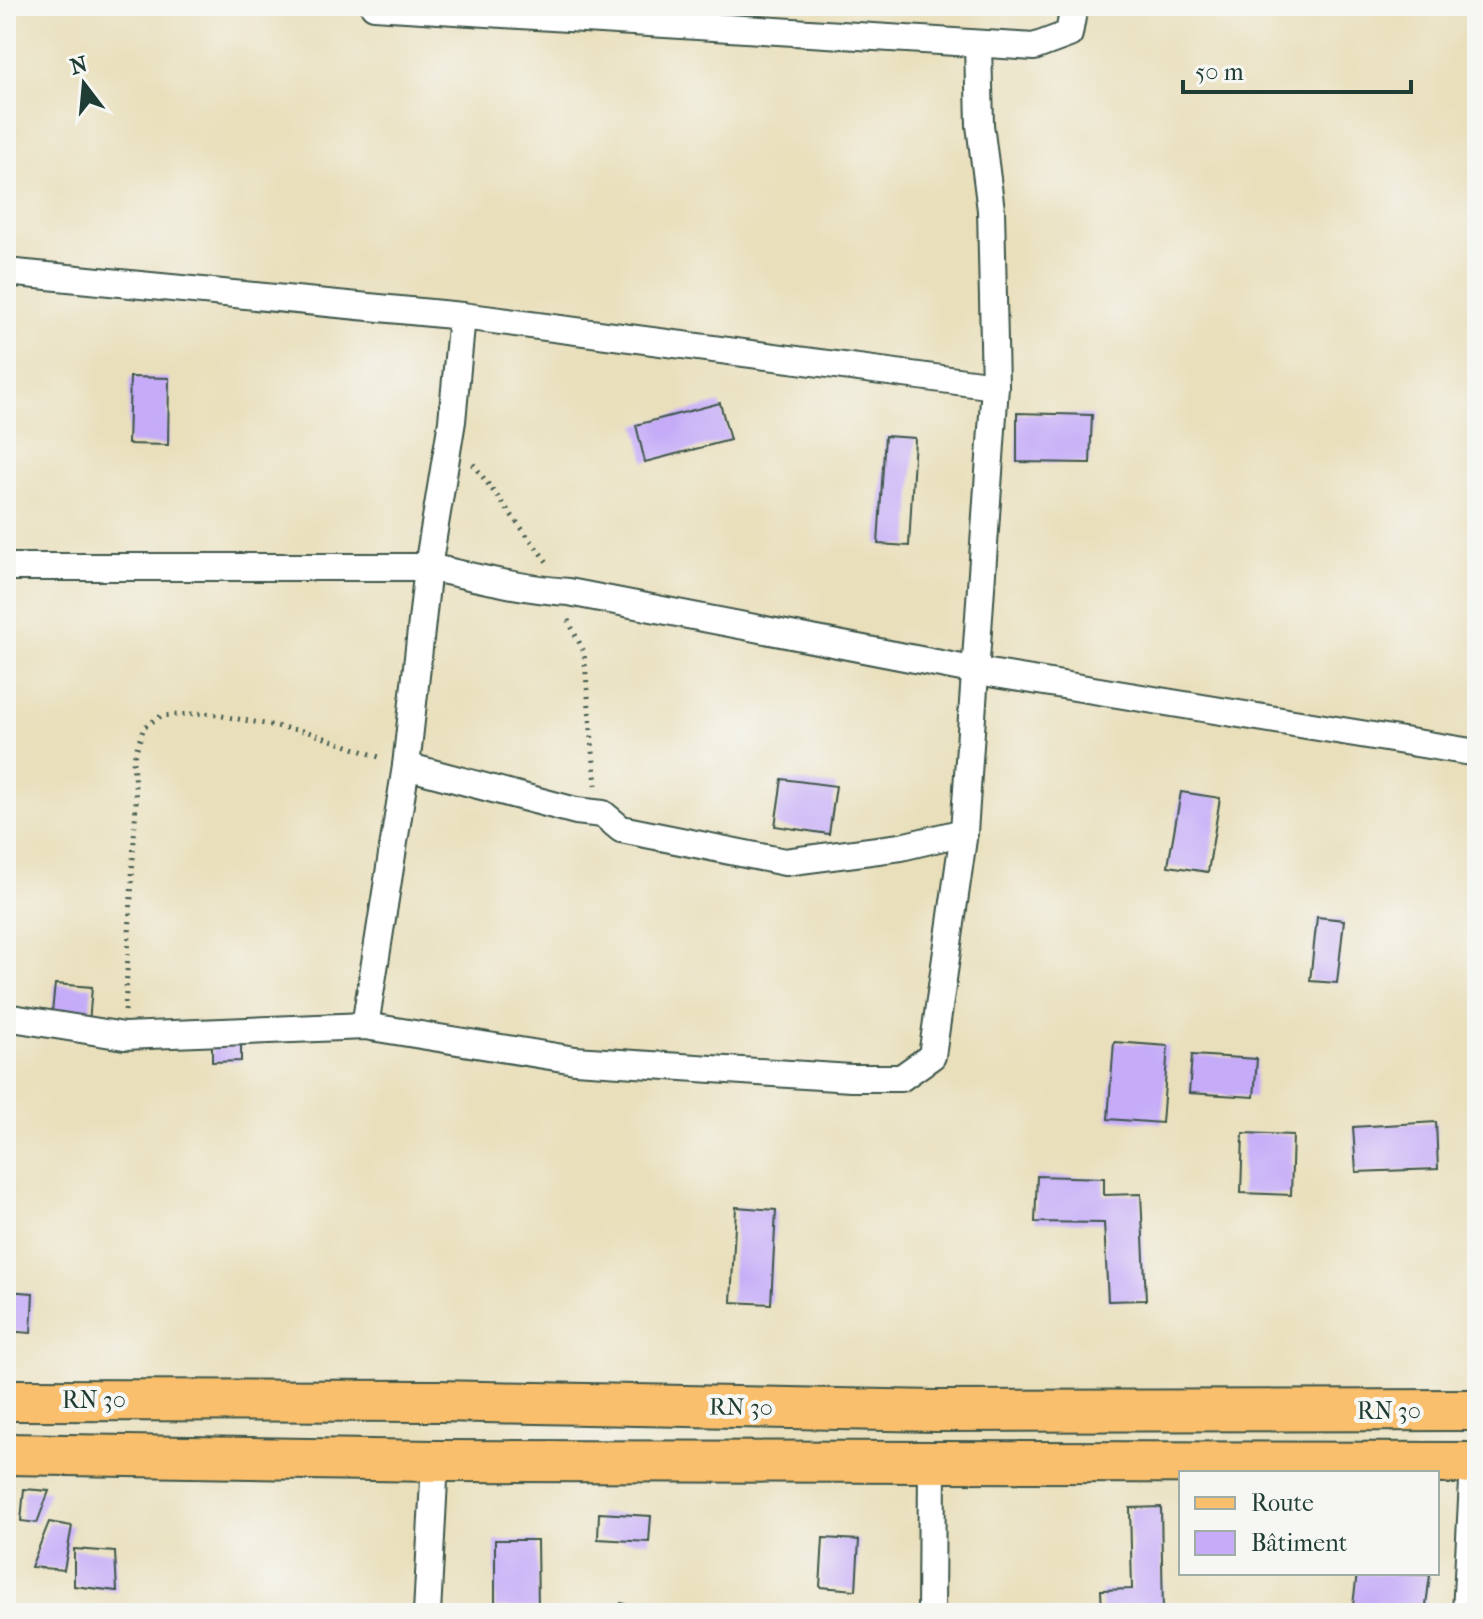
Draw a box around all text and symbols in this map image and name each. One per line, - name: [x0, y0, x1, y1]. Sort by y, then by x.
- north arrow: [44, 44, 124, 124]
- scale bar: [1183, 44, 1411, 94]
- text: N: [67, 51, 91, 81]
- text: 50 m: [1195, 58, 1244, 86]
- street label: RN 30: [62, 1386, 126, 1414]
- street label: RN 30: [709, 1392, 773, 1422]
- street label: RN 30: [1357, 1397, 1421, 1425]
- legend: [1179, 1471, 1439, 1575]
- text: Route: [1251, 1489, 1314, 1517]
- text: Bâtiment: [1251, 1529, 1348, 1557]

